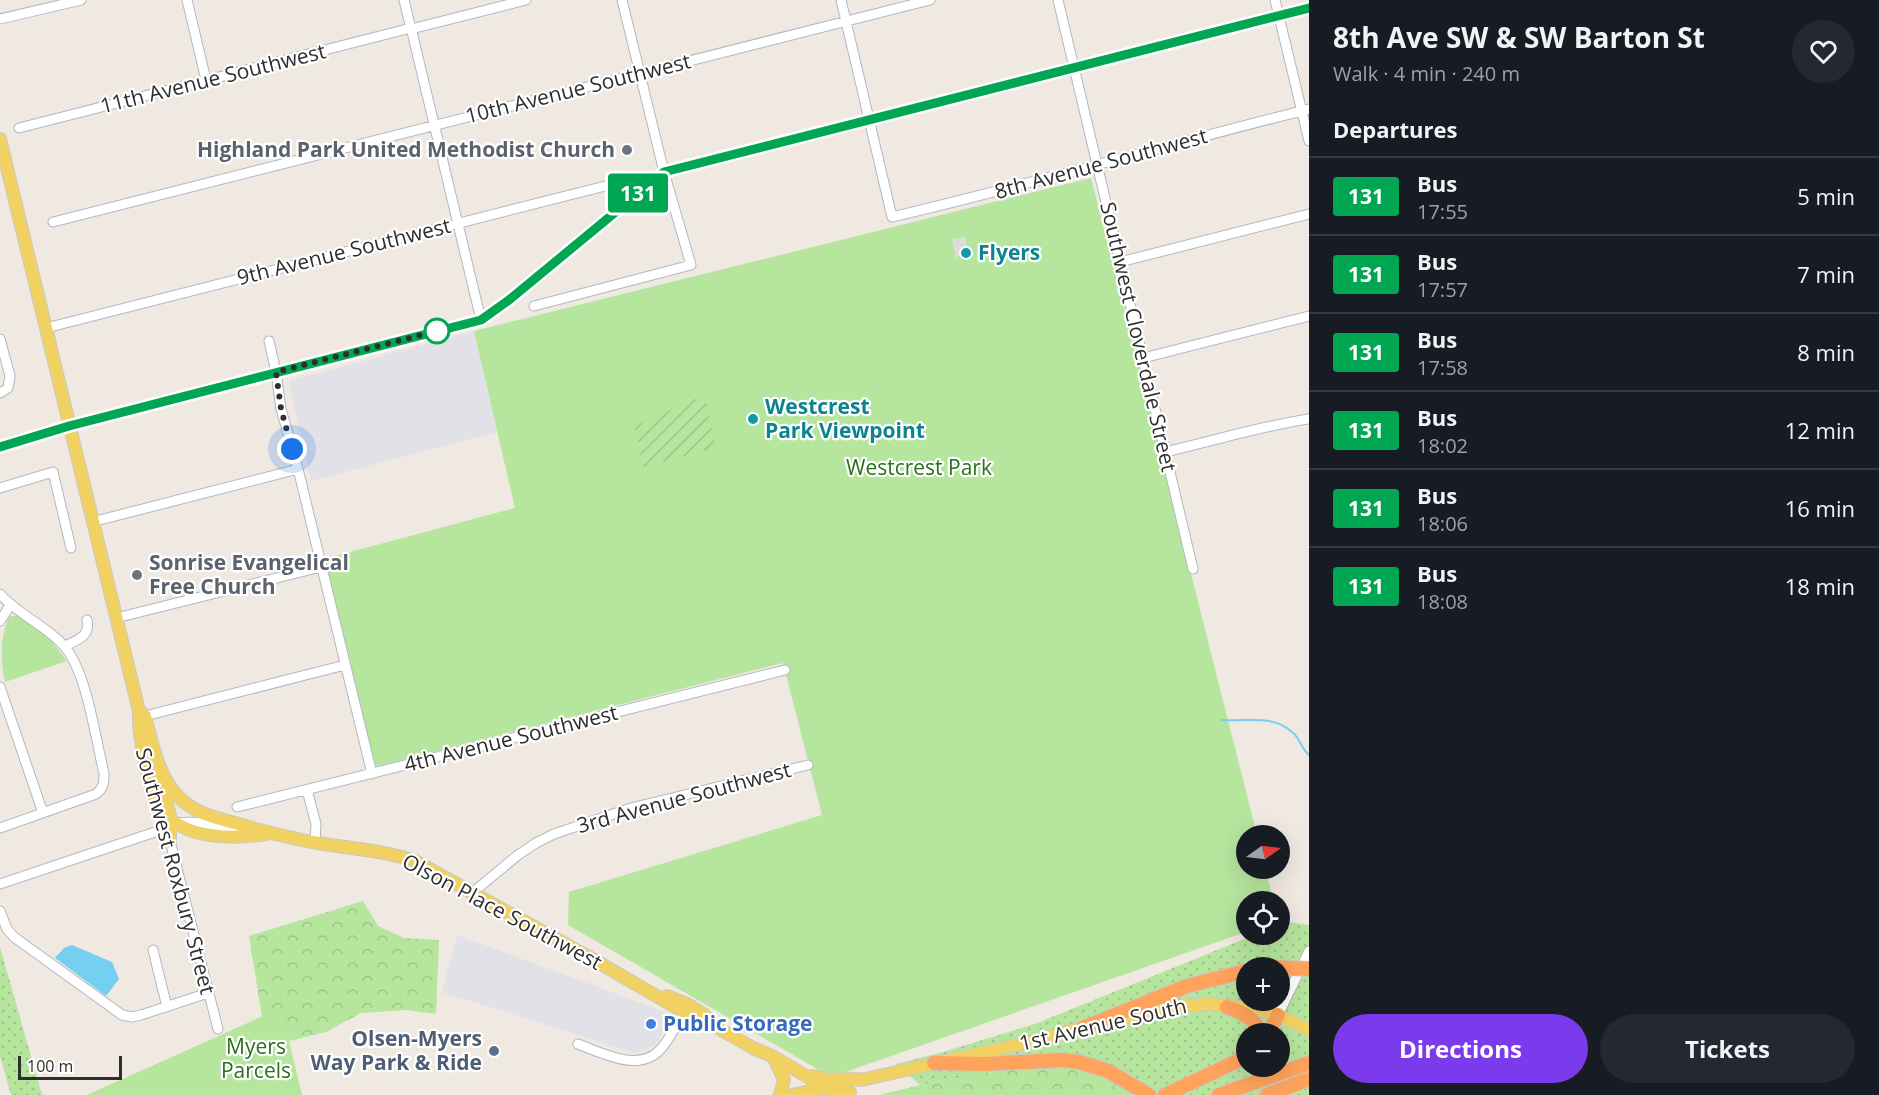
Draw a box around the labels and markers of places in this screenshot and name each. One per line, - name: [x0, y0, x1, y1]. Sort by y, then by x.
- place label: Highland Park United Methodist Church: [197, 135, 615, 163]
- marker: Highland Park United Methodist Church: [620, 143, 634, 157]
- place label: Flyers: [978, 238, 1040, 266]
- marker: Flyers: [959, 246, 973, 260]
- unlabelled marker: [424, 318, 450, 344]
- place label: Westcrest Park Viewpoint: [765, 392, 925, 444]
- marker: Westcrest Park Viewpoint: [746, 412, 760, 426]
- place label: Sonrise Evangelical Free Church: [149, 548, 349, 600]
- marker: Sonrise Evangelical Free Church: [130, 568, 144, 582]
- place label: Public Storage: [663, 1009, 813, 1037]
- marker: Public Storage: [644, 1017, 658, 1031]
- place label: Olsen-Myers Way Park & Ride: [311, 1024, 482, 1076]
- marker: Olsen-Myers Way Park & Ride: [487, 1044, 501, 1058]

